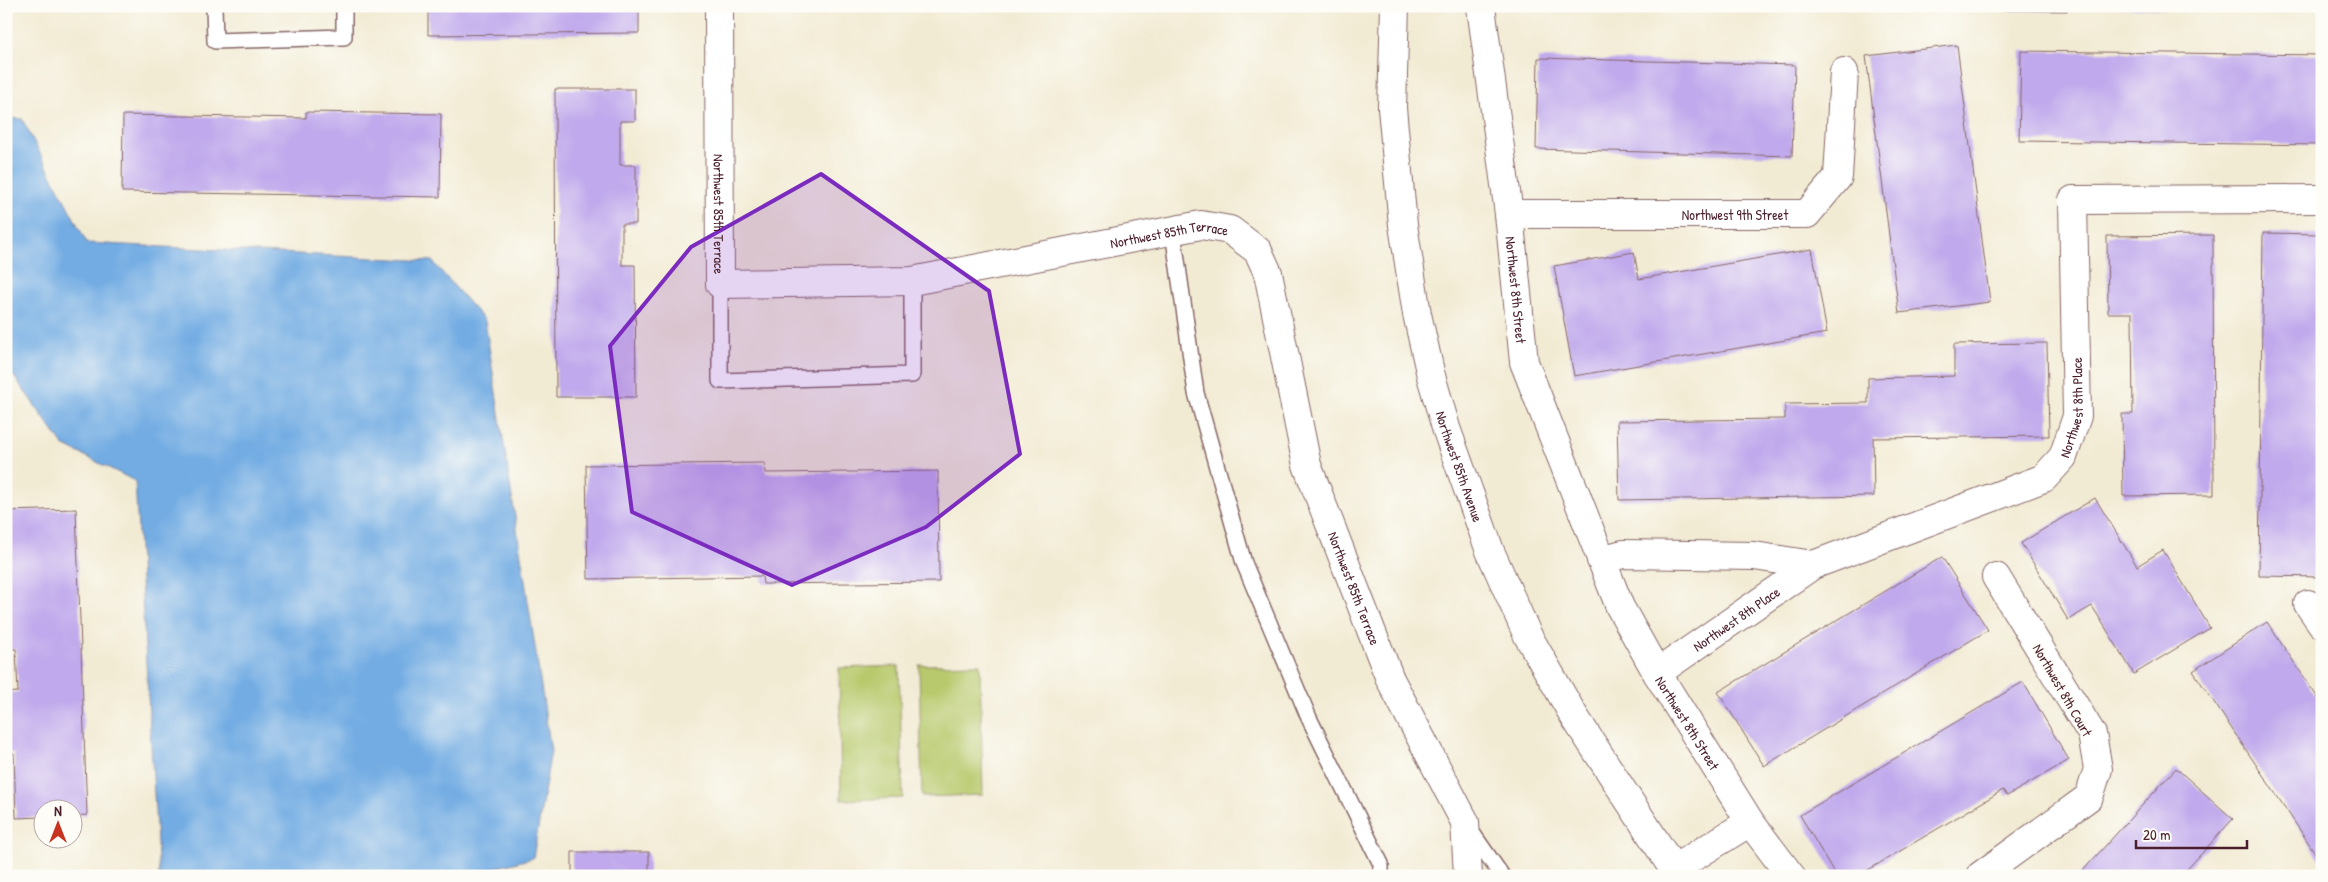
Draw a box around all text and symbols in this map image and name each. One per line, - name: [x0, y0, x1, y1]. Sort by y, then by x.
- street label: Northwest 85th Terrace: [710, 154, 729, 275]
- street label: Northwest 9th Street: [1682, 205, 1788, 224]
- street label: Northwest 85th Terrace: [1108, 216, 1230, 252]
- street label: Northwest 8th Street: [1502, 235, 1532, 344]
- street label: Northwest 8th Place: [2054, 357, 2087, 460]
- street label: Northwest 85th Avenue: [1432, 409, 1488, 525]
- street label: Northwest 85th Terrace: [1324, 529, 1385, 648]
- street label: Northwest 8th Place: [1689, 581, 1784, 655]
- street label: Northwest 8th Court: [2029, 640, 2097, 740]
- street label: Northwest 8th Street: [1652, 672, 1725, 773]
- north arrow: [32, 800, 82, 850]
- text: N: [54, 801, 62, 820]
- scale bar: [2136, 817, 2247, 849]
- text: 20 m: [2143, 824, 2170, 845]

